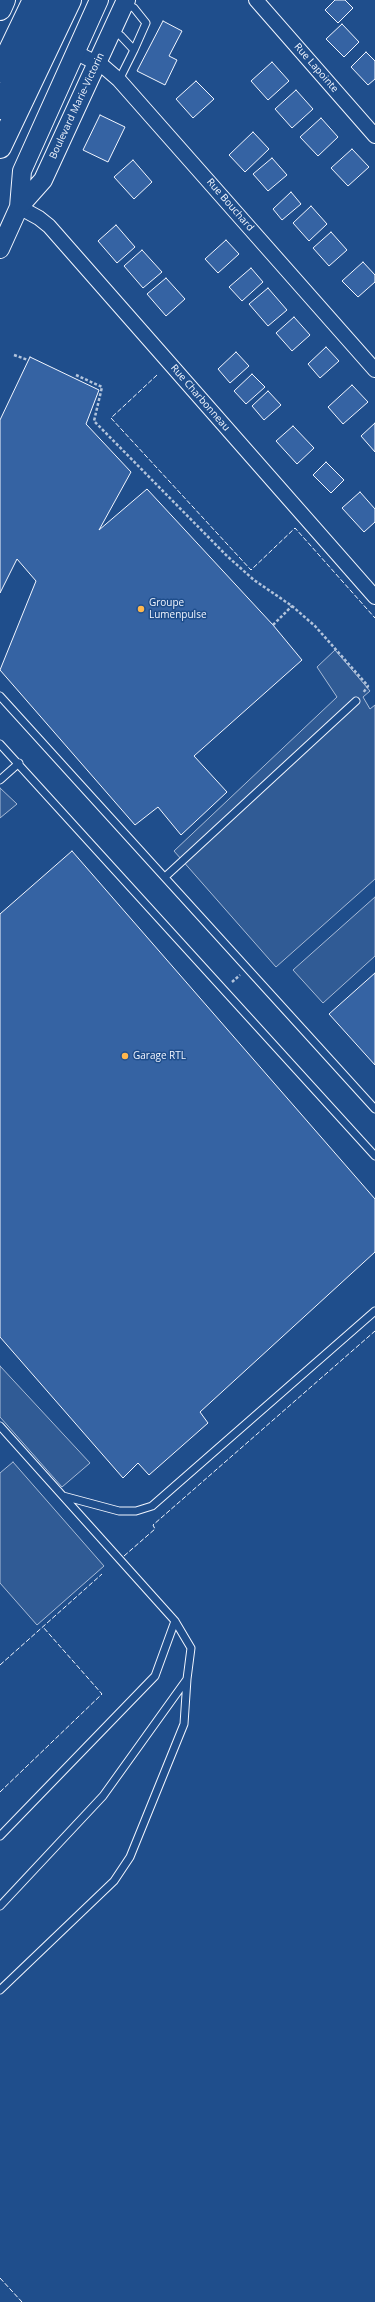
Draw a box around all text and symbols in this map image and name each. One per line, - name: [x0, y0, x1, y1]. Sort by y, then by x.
- street label: Rue Lapointe: [291, 41, 341, 95]
- street label: Boulevard Marie-Victorin: [47, 51, 107, 161]
- street label: Rue Bouchard: [204, 176, 256, 234]
- street label: Rue Charbonneau: [168, 362, 232, 434]
- place label: Groupe Lumenpulse: [149, 597, 207, 620]
- marker: Groupe Lumenpulse: [136, 604, 146, 614]
- place label: Garage RTL: [133, 1050, 186, 1062]
- marker: Garage RTL: [120, 1051, 130, 1061]

